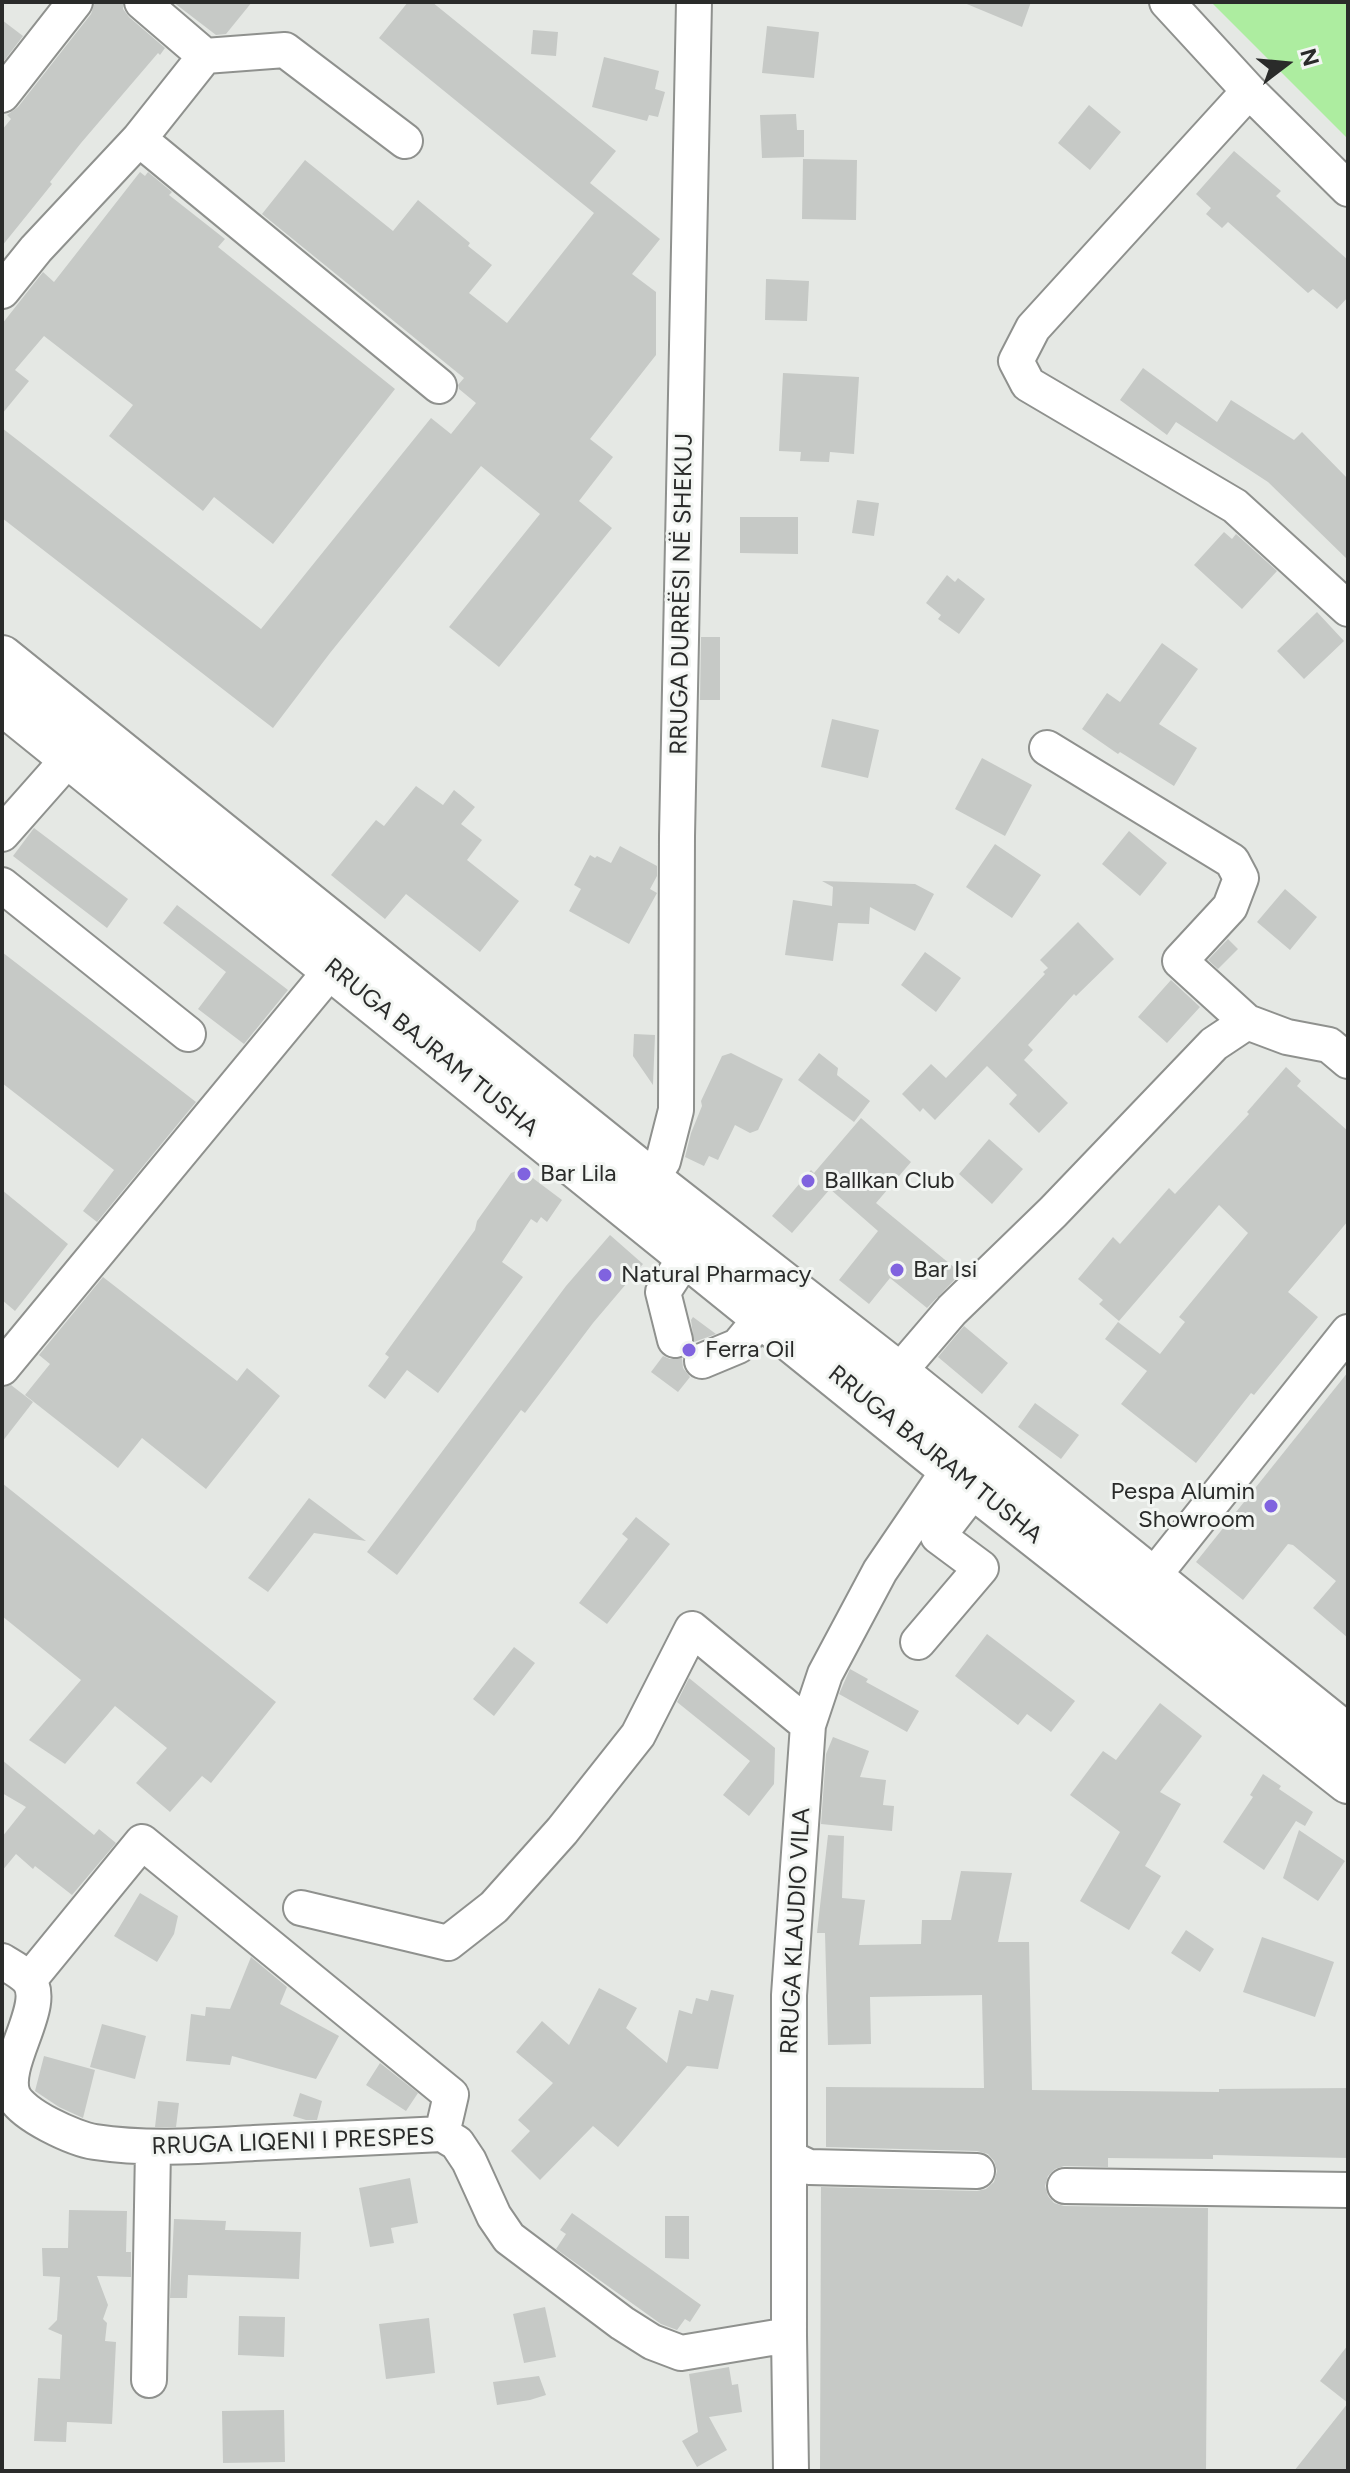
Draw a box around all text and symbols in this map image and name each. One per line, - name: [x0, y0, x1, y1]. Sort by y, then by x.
- north arrow: [1246, 24, 1326, 104]
- text: N: [1294, 45, 1325, 69]
- street label: RRUGA DURRËSI NË SHEKUJ: [665, 433, 699, 755]
- street label: RRUGA BAJRAM TUSHA: [318, 953, 544, 1143]
- place label: Bar Lila: [540, 1160, 617, 1188]
- marker: Bar Lila: [515, 1165, 533, 1183]
- place label: Ballkan Club: [824, 1167, 954, 1195]
- marker: Ballkan Club: [799, 1172, 817, 1190]
- place label: Bar Isi: [913, 1256, 977, 1284]
- place label: Natural Pharmacy: [621, 1261, 811, 1289]
- marker: Bar Isi: [888, 1261, 906, 1279]
- marker: Natural Pharmacy: [596, 1266, 614, 1284]
- place label: Ferra Oil: [705, 1336, 795, 1364]
- marker: Ferra Oil: [680, 1341, 698, 1359]
- street label: RRUGA BAJRAM TUSHA: [822, 1360, 1048, 1550]
- place label: Pespa Alumin Showroom: [1110, 1478, 1255, 1534]
- marker: Pespa Alumin Showroom: [1262, 1497, 1280, 1515]
- street label: RRUGA KLAUDIO VILA: [775, 1807, 817, 2055]
- street label: RRUGA LIQENI I PRESPES: [151, 2123, 435, 2161]

